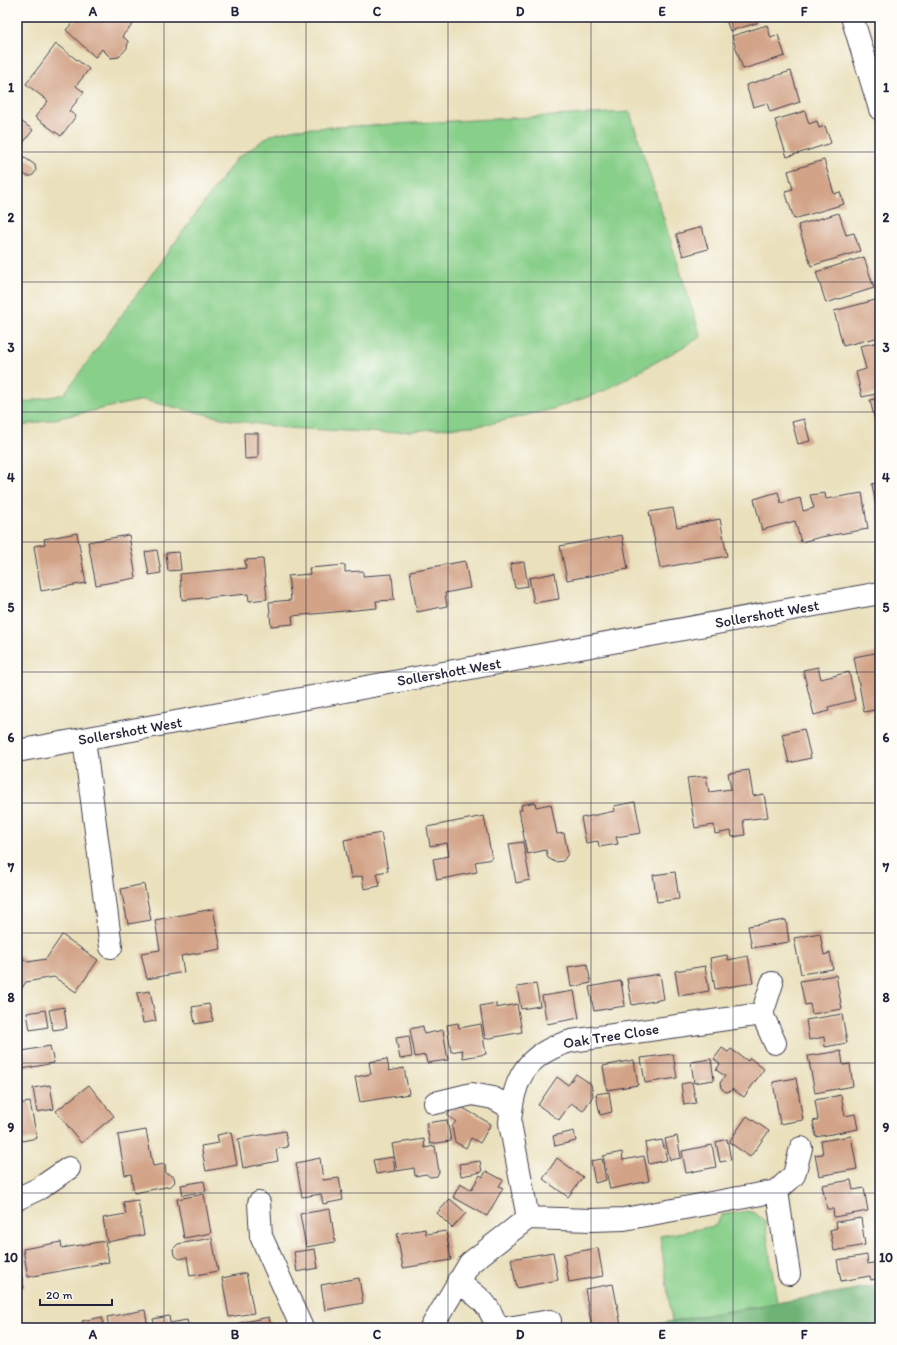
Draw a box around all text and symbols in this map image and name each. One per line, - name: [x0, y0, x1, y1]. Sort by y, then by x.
- text: A: [88, 4, 98, 19]
- text: B: [231, 4, 240, 19]
- text: C: [373, 4, 382, 19]
- text: D: [516, 4, 525, 19]
- text: E: [658, 4, 666, 19]
- text: F: [801, 4, 808, 19]
- text: 1: [8, 80, 14, 95]
- text: 1: [883, 80, 889, 95]
- text: 2: [8, 210, 15, 225]
- text: 2: [883, 210, 890, 225]
- text: 3: [7, 340, 15, 355]
- text: 3: [882, 340, 890, 355]
- text: 4: [7, 470, 15, 485]
- text: 4: [882, 470, 890, 485]
- street label: Sollershott West: [713, 596, 821, 632]
- text: 5: [8, 600, 15, 615]
- text: 5: [883, 600, 890, 615]
- street label: Sollershott West: [395, 654, 503, 690]
- street label: Sollershott West: [76, 713, 184, 749]
- text: 6: [8, 730, 15, 745]
- text: 6: [883, 730, 890, 745]
- text: 7: [7, 860, 15, 875]
- text: 7: [882, 860, 890, 875]
- text: 8: [7, 990, 15, 1005]
- text: 8: [882, 990, 890, 1005]
- street label: Oak Tree Close: [562, 1020, 660, 1052]
- text: 9: [8, 1120, 15, 1135]
- text: 9: [883, 1120, 890, 1135]
- text: 10: [4, 1250, 18, 1265]
- text: 10: [879, 1250, 893, 1265]
- scale bar: [40, 1281, 112, 1307]
- text: 20 m: [46, 1288, 73, 1302]
- text: A: [88, 1327, 98, 1342]
- text: B: [231, 1327, 240, 1342]
- text: C: [373, 1327, 382, 1342]
- text: D: [516, 1327, 525, 1342]
- text: E: [658, 1327, 666, 1342]
- text: F: [801, 1327, 808, 1342]

